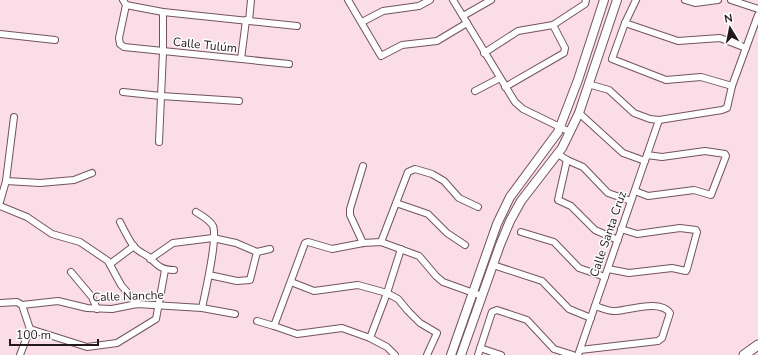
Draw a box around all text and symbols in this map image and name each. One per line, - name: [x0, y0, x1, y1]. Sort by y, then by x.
- north arrow: [710, 8, 750, 48]
- text: N: [723, 11, 734, 27]
- street label: Calle Tulúm: [172, 34, 238, 56]
- street label: Calle Santa Cruz: [586, 189, 630, 279]
- street label: Calle Nanche: [92, 287, 164, 305]
- scale bar: [10, 321, 98, 347]
- text: 100 m: [16, 327, 51, 343]

